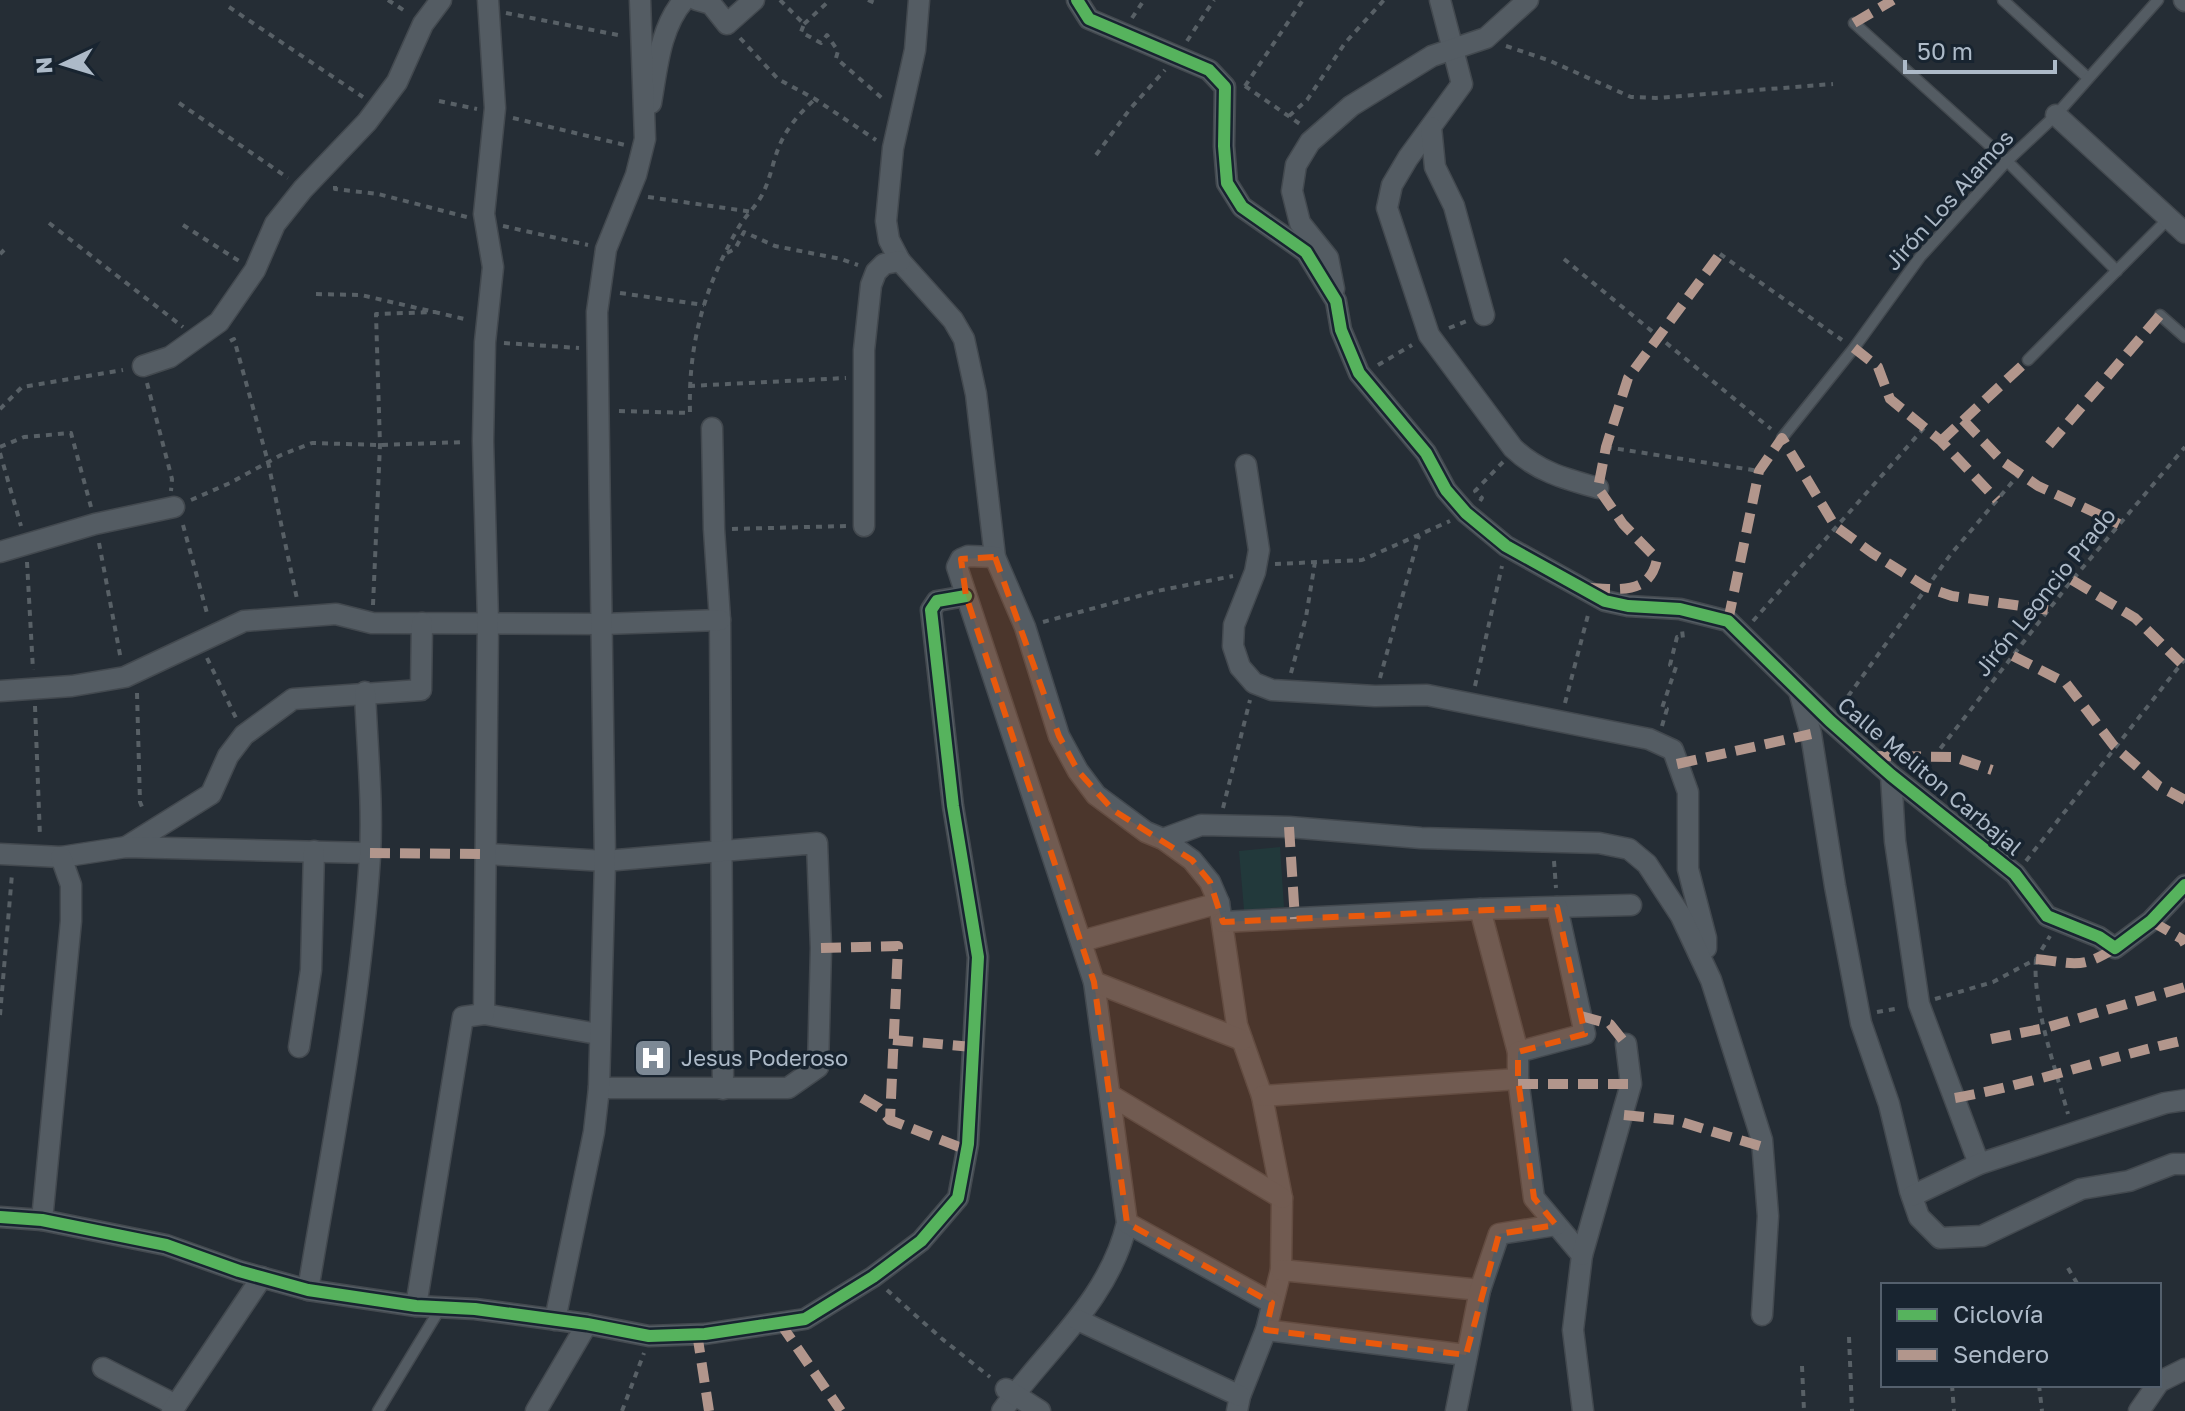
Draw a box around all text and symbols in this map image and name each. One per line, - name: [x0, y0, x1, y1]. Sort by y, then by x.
- north arrow: [24, 24, 104, 104]
- scale bar: [1905, 24, 2055, 74]
- text: 50 m: [1917, 36, 1973, 65]
- text: N: [29, 56, 58, 75]
- street label: Jirón Los Alamos: [1879, 124, 2019, 275]
- street label: Jirón Leoncio Prado: [1968, 502, 2121, 681]
- street label: Calle Meliton Carbajal: [1833, 691, 2028, 861]
- hospital icon: Jesus Poderoso: [632, 1037, 674, 1079]
- place label: Jesus Poderoso: [681, 1044, 848, 1071]
- legend: [1881, 1283, 2161, 1387]
- text: Ciclovía: [1953, 1299, 2044, 1328]
- text: Sendero: [1953, 1339, 2049, 1368]

